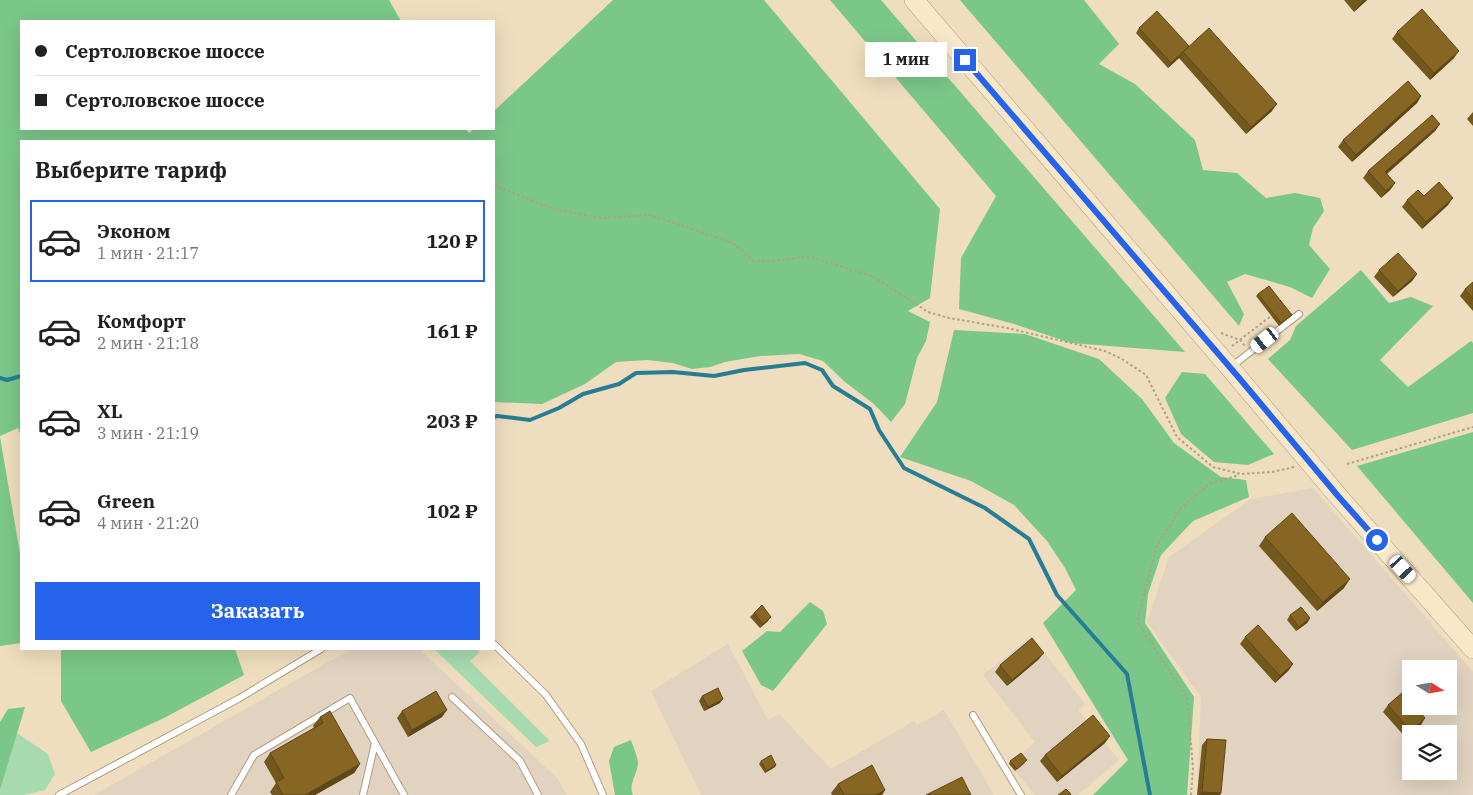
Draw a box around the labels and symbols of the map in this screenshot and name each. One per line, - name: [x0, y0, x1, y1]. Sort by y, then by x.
- callout: 1 мин: [865, 42, 948, 78]
- route end: [954, 49, 976, 71]
- car: [1248, 325, 1281, 355]
- route start: [1366, 529, 1388, 551]
- car: [1387, 553, 1418, 585]
- north arrow: [1402, 660, 1458, 715]

